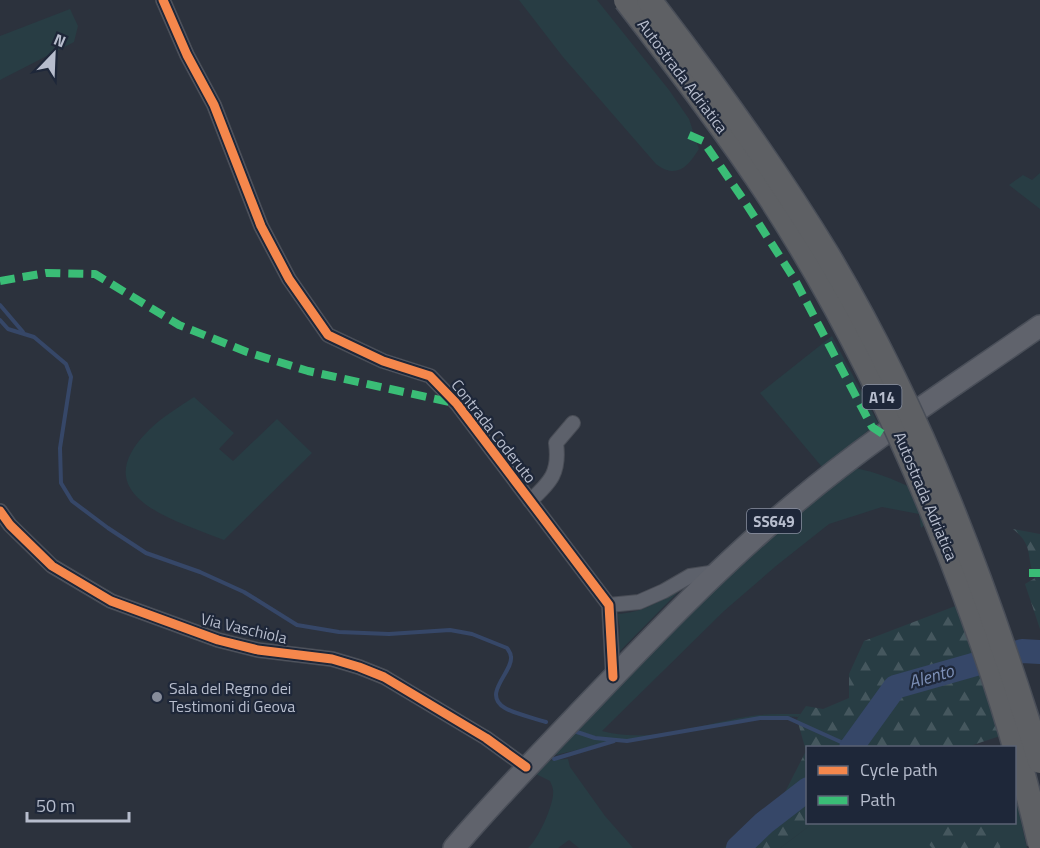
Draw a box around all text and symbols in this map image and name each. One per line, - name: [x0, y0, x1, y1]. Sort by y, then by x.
- street label: Autostrada Adriatica: [632, 14, 734, 138]
- north arrow: [24, 24, 84, 84]
- text: N: [50, 27, 70, 53]
- street label: Contrada Coderuto: [446, 374, 542, 488]
- road number: A14: [862, 385, 902, 409]
- street label: Autostrada Adriatica: [888, 428, 964, 564]
- road number: SS649: [747, 509, 801, 533]
- street label: Via Vaschiola: [198, 606, 290, 650]
- water label: Alento: [905, 656, 958, 695]
- place label: Sala del Regno dei Testimoni di Geova: [169, 676, 295, 718]
- marker: Sala del Regno dei Testimoni di Geova: [150, 690, 164, 704]
- legend: [806, 746, 1016, 824]
- text: Cycle path: [860, 756, 938, 783]
- scale bar: [27, 785, 129, 823]
- text: Path: [860, 786, 896, 813]
- text: 50 m: [36, 792, 75, 819]

